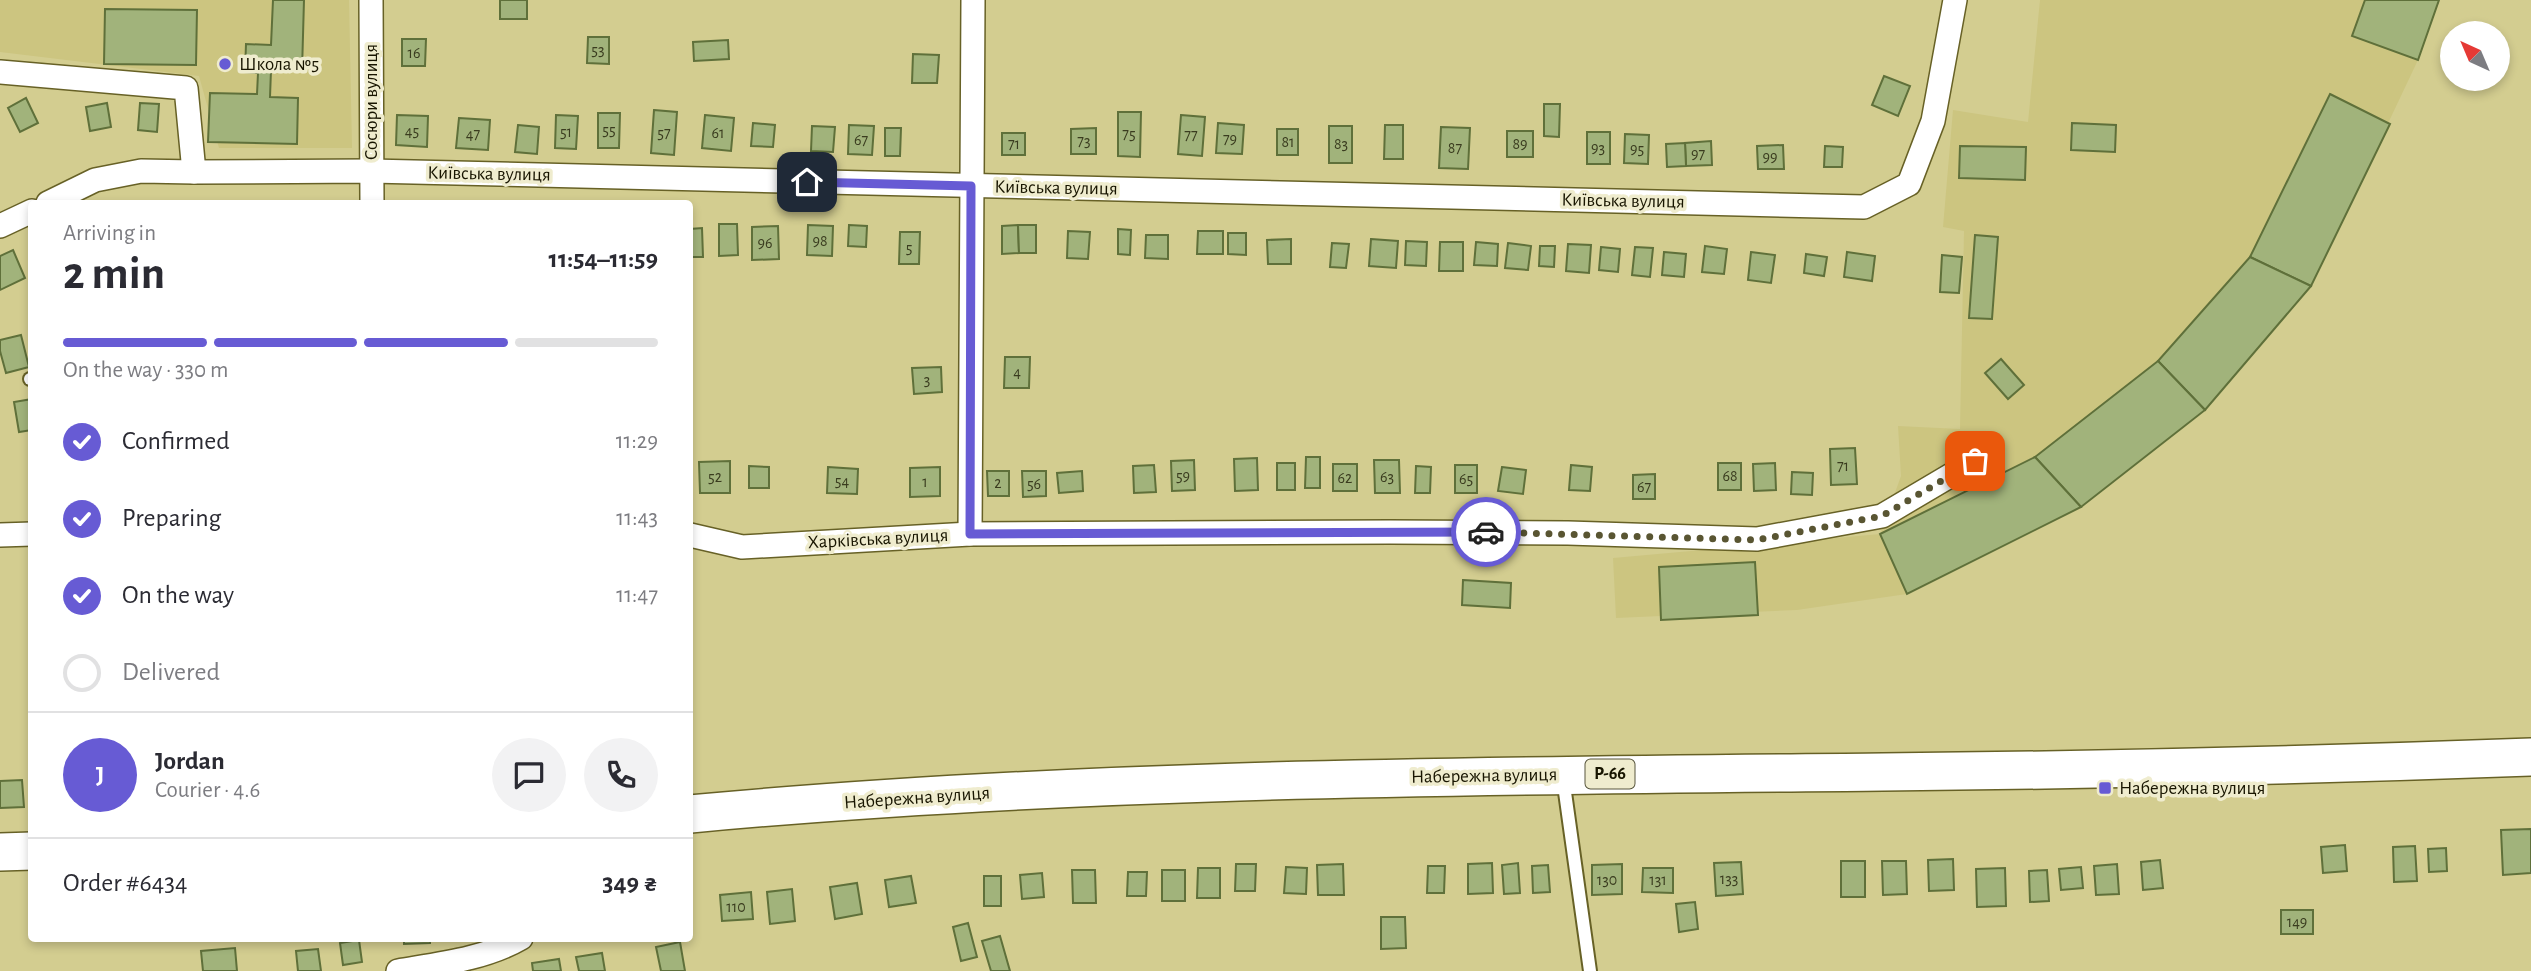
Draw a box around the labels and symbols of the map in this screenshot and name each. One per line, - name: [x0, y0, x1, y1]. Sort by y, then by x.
- north arrow: [2440, 21, 2510, 91]
- house number: 53: [591, 42, 605, 58]
- street label: Сосюри вулиця: [362, 44, 381, 160]
- house number: 16: [407, 45, 421, 61]
- place label: Школа №5: [239, 55, 319, 74]
- marker: Школа №5: [217, 56, 233, 72]
- house number: 55: [602, 122, 616, 138]
- house number: 45: [405, 123, 419, 139]
- house number: 51: [560, 124, 572, 140]
- house number: 57: [657, 125, 671, 141]
- house number: 61: [711, 125, 725, 141]
- house number: 47: [466, 126, 481, 142]
- house number: 75: [1122, 126, 1136, 142]
- house number: 77: [1184, 127, 1198, 143]
- house number: 79: [1223, 131, 1237, 147]
- house number: 67: [854, 132, 868, 148]
- house number: 73: [1077, 133, 1091, 149]
- house number: 81: [1281, 134, 1295, 150]
- house number: 71: [1008, 136, 1020, 152]
- house number: 83: [1334, 136, 1348, 152]
- house number: 89: [1512, 136, 1528, 152]
- house number: 87: [1448, 140, 1462, 156]
- house number: 93: [1591, 140, 1605, 156]
- house number: 95: [1630, 141, 1644, 157]
- house number: 97: [1691, 146, 1705, 162]
- house number: 99: [1762, 149, 1778, 165]
- pin: [777, 152, 837, 212]
- street label: Київська вулиця: [427, 163, 551, 185]
- street label: Київська вулиця: [994, 177, 1118, 199]
- street label: Київська вулиця: [1561, 190, 1685, 212]
- house number: 98: [812, 233, 828, 249]
- house number: 96: [757, 235, 773, 251]
- house number: 5: [906, 240, 912, 256]
- house number: 4: [1013, 364, 1021, 380]
- house number: 3: [924, 372, 930, 388]
- pin: [1945, 431, 2005, 491]
- house number: 71: [1837, 458, 1849, 474]
- house number: 59: [1176, 468, 1190, 484]
- house number: 68: [1722, 468, 1738, 484]
- house number: 52: [708, 469, 722, 485]
- house number: 63: [1380, 469, 1394, 485]
- house number: 62: [1338, 470, 1352, 486]
- house number: 65: [1459, 471, 1473, 487]
- house number: 54: [835, 473, 849, 489]
- house number: 1: [922, 474, 928, 490]
- house number: 2: [994, 475, 1002, 491]
- house number: 56: [1027, 476, 1041, 492]
- house number: 67: [1637, 479, 1651, 495]
- courier: [1451, 497, 1521, 567]
- street label: Харківська вулиця: [807, 526, 949, 552]
- road number: Р-66: [1586, 760, 1634, 788]
- street label: Набережна вулиця: [1411, 765, 1557, 787]
- place label: Набережна вулиця: [2119, 779, 2265, 798]
- marker: Набережна вулиця: [2097, 780, 2113, 796]
- street label: Набережна вулиця: [843, 783, 991, 813]
- house number: 133: [1720, 871, 1738, 887]
- house number: 130: [1597, 872, 1617, 888]
- house number: 131: [1649, 872, 1667, 888]
- house number: 110: [726, 899, 746, 915]
- house number: 149: [2287, 914, 2307, 930]

